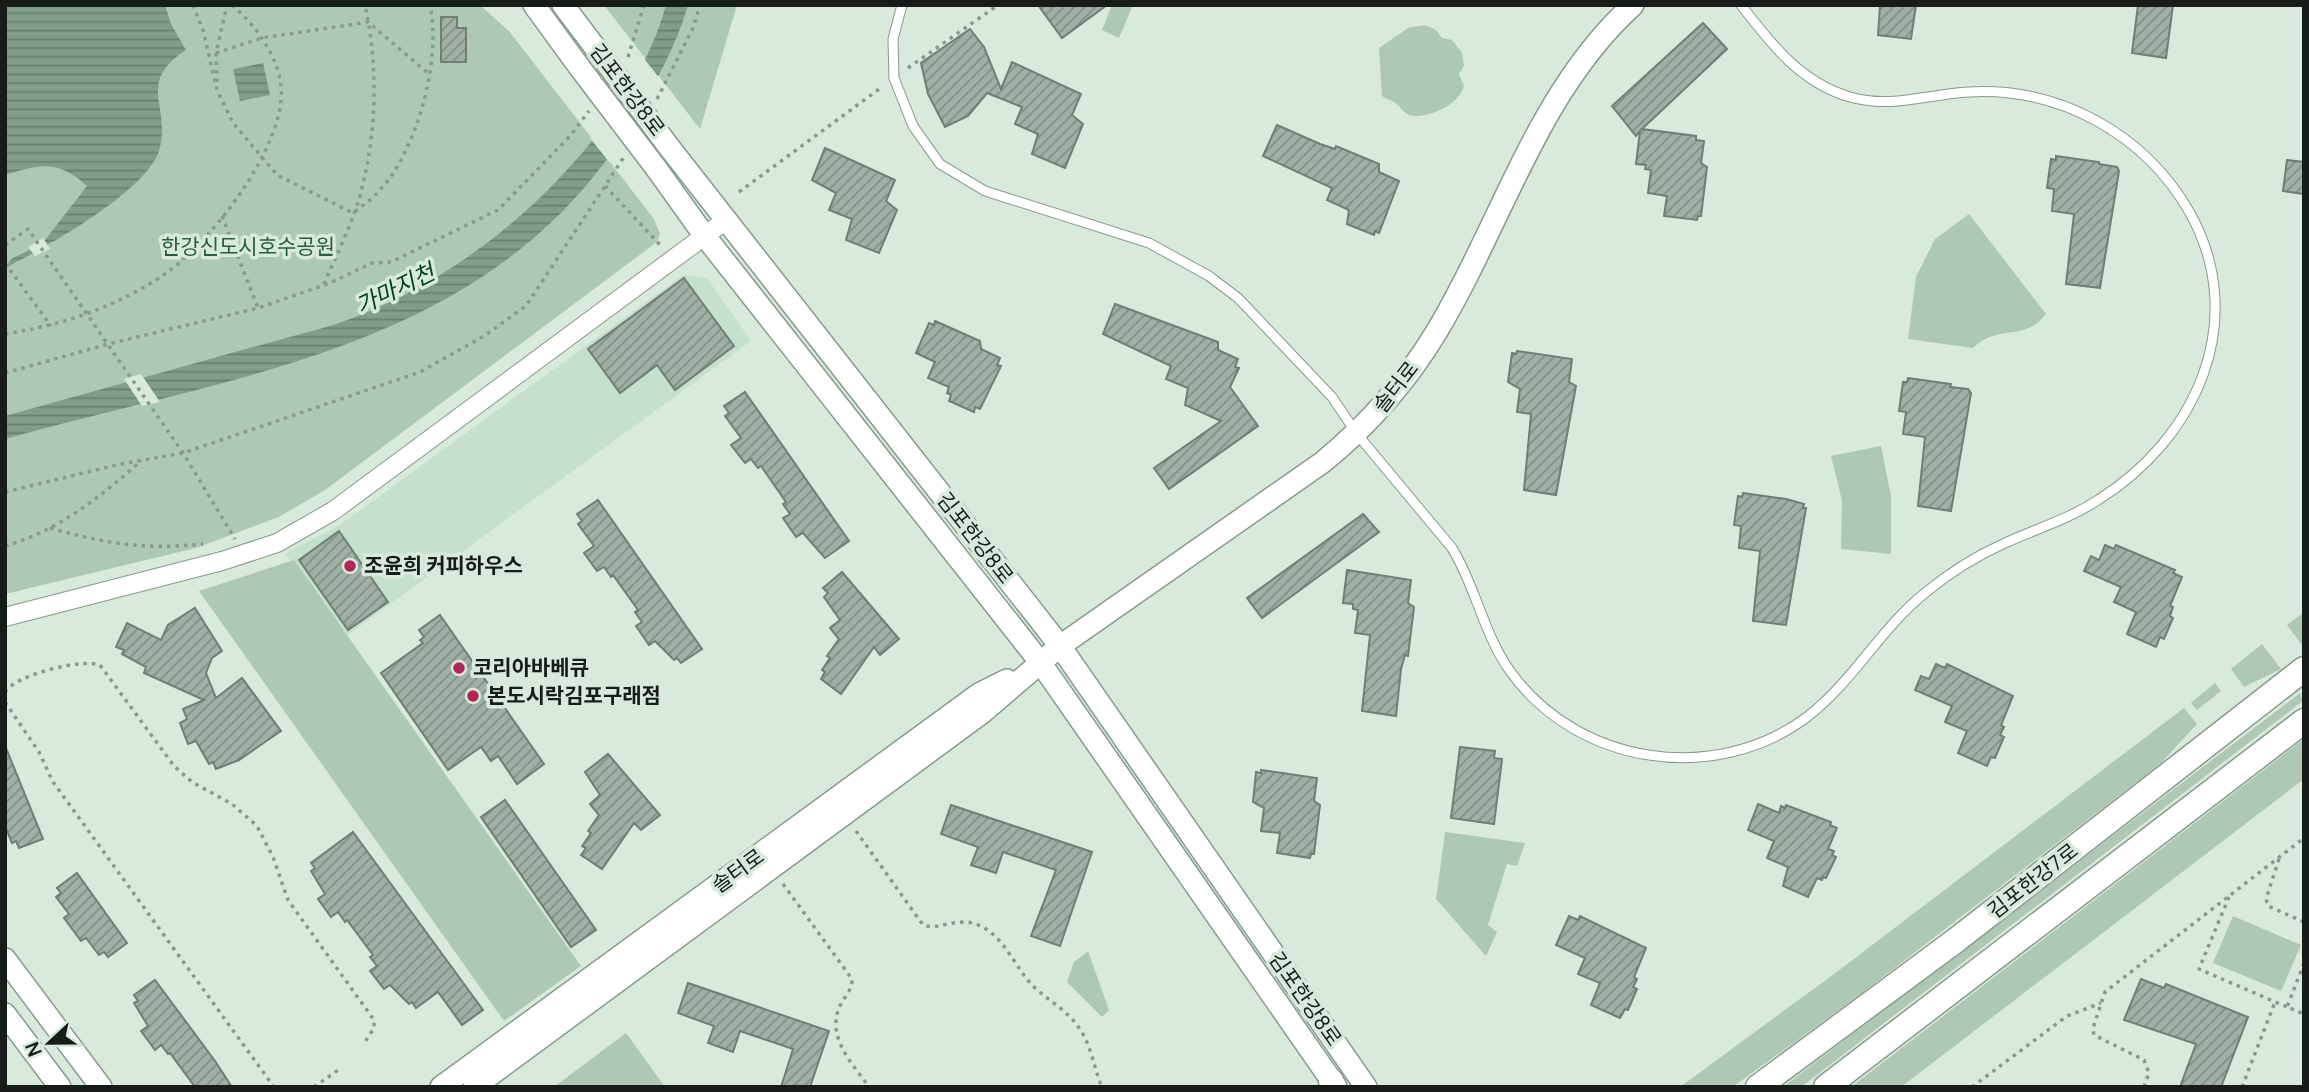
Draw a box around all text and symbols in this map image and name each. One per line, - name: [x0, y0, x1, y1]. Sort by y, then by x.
- street label: 김포한강8로: [584, 38, 672, 141]
- park label: 한강신도시호수공원: [161, 232, 335, 260]
- water label: 가마지천: [350, 254, 442, 321]
- street label: 솔터로: [1366, 355, 1424, 418]
- street label: 김포한강8로: [931, 486, 1020, 589]
- place label: 조윤희 커피하우스: [364, 551, 523, 579]
- marker: 조윤희 커피하우스: [342, 558, 358, 574]
- place label: 코리아바베큐: [473, 653, 589, 681]
- marker: 코리아바베큐: [451, 660, 467, 676]
- place label: 본도시락김포구래점: [487, 681, 661, 709]
- marker: 본도시락김포구래점: [465, 688, 481, 704]
- street label: 김포한강7로: [1982, 836, 2083, 924]
- street label: 솔터로: [706, 842, 769, 899]
- street label: 김포한강8로: [1263, 946, 1348, 1051]
- north arrow: [14, 1008, 84, 1078]
- text: N: [19, 1038, 48, 1061]

